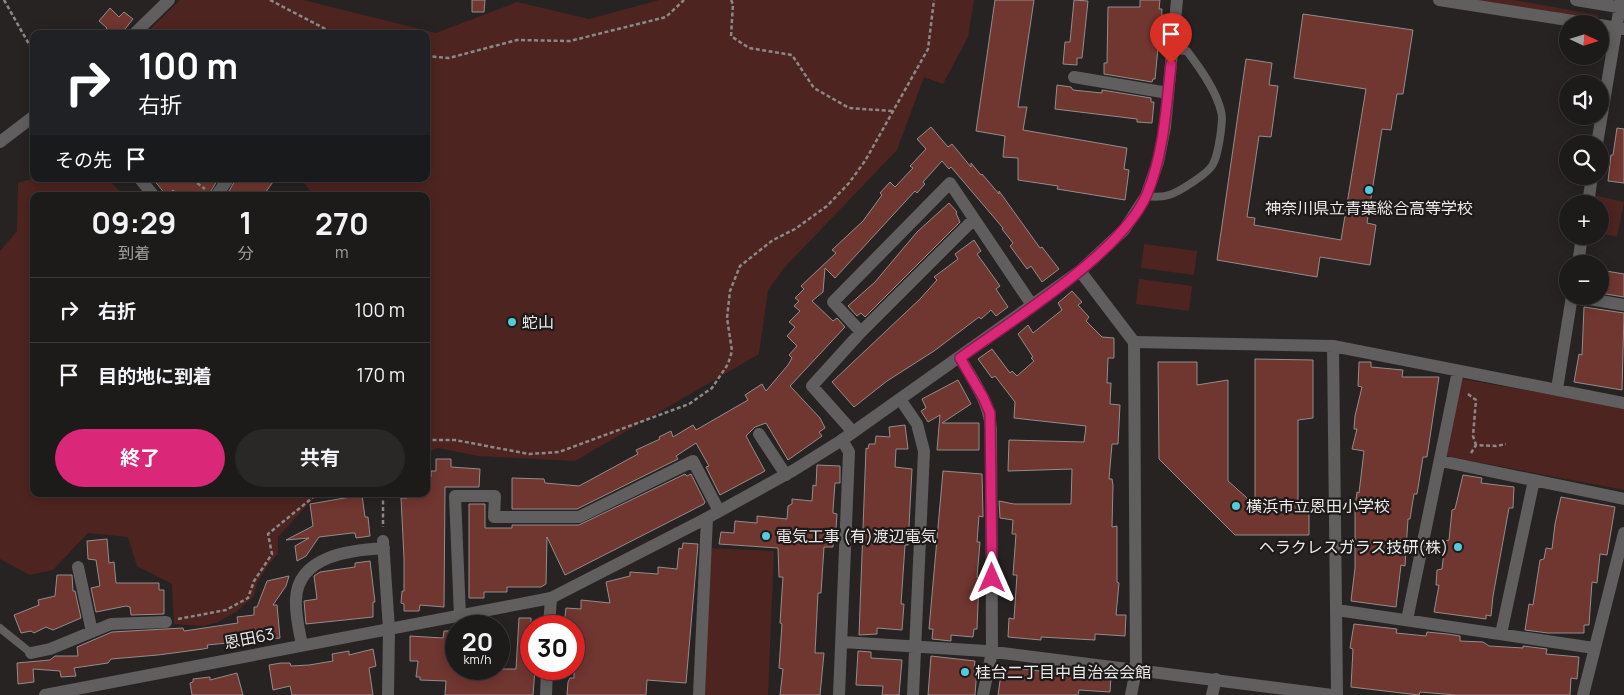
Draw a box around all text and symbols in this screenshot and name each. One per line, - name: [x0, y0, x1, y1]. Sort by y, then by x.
- pin: [1150, 13, 1192, 64]
- north arrow: [1559, 15, 1609, 65]
- map controls: [1559, 15, 1609, 305]
- icon: arrive: [1157, 20, 1185, 48]
- text: 100 m: [138, 42, 238, 90]
- icon: right: [55, 50, 120, 115]
- button: sound: [1559, 75, 1609, 125]
- text: 右折: [138, 90, 182, 120]
- button: search: [1559, 135, 1609, 185]
- icon: arrive: [122, 145, 150, 173]
- text: その先: [55, 147, 112, 173]
- marker: 神奈川県立青葉総合高等学校: [1363, 184, 1375, 196]
- button: +: [1559, 195, 1609, 245]
- place label: 神奈川県立青葉総合高等学校: [1265, 197, 1473, 219]
- text: 09:29: [91, 202, 176, 243]
- text: 1: [239, 202, 252, 243]
- text: 270: [315, 203, 369, 244]
- text: m: [335, 241, 349, 263]
- text: 到着: [118, 242, 150, 264]
- text: 分: [238, 242, 254, 264]
- button: −: [1559, 255, 1609, 305]
- icon: right: [55, 296, 83, 324]
- text: 100 m: [354, 297, 405, 323]
- text: 右折: [98, 298, 136, 324]
- place label: 蛇山: [522, 311, 554, 333]
- marker: 蛇山: [506, 316, 518, 328]
- icon: arrive: [55, 361, 83, 389]
- text: 170 m: [357, 362, 405, 388]
- text: 目的地に到着: [98, 363, 212, 389]
- button: 終了: [55, 429, 225, 487]
- button: 共有: [235, 429, 405, 487]
- place label: 横浜市立恩田小学校: [1246, 495, 1390, 517]
- marker: 横浜市立恩田小学校: [1230, 500, 1242, 512]
- place label: 電気工事 (有)渡辺電気: [776, 525, 937, 547]
- marker: 電気工事 (有)渡辺電気: [760, 530, 772, 542]
- place label: ヘラクレスガラス技研(株): [1259, 536, 1448, 558]
- marker: ヘラクレスガラス技研(株): [1452, 541, 1464, 553]
- position arrow: [965, 551, 1017, 603]
- speed limit sign: 30: [520, 615, 585, 680]
- street label: 恩田63: [222, 622, 276, 654]
- text: 20: [462, 624, 493, 659]
- text: km/h: [464, 651, 491, 668]
- place label: 桂台二丁目中自治会会館: [975, 661, 1151, 683]
- marker: 桂台二丁目中自治会会館: [959, 666, 971, 678]

